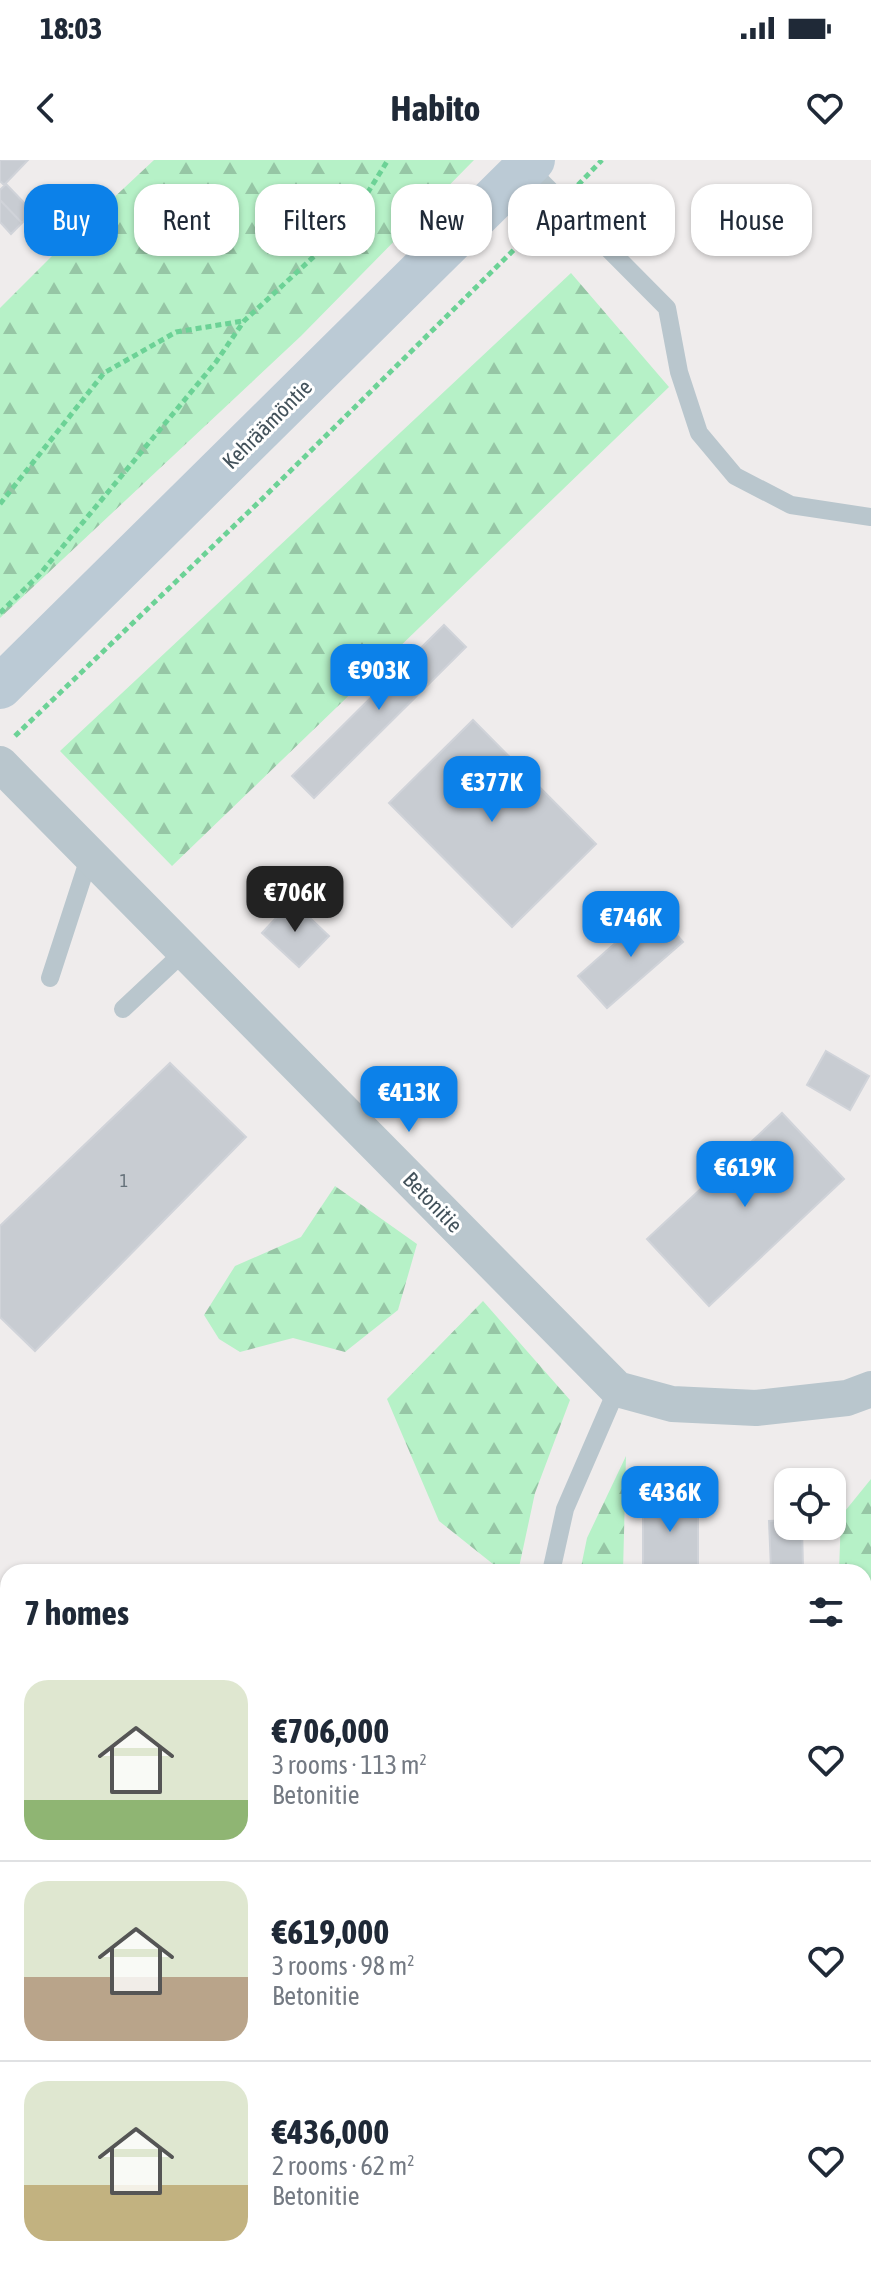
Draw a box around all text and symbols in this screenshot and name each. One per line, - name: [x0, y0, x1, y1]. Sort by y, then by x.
- text: 18:03: [40, 11, 102, 45]
- icon: back: [24, 86, 68, 130]
- icon: heart: [803, 86, 847, 130]
- text: Habito: [391, 87, 480, 129]
- chip: Buy: [24, 184, 118, 256]
- chip: Rent: [134, 184, 239, 256]
- chip: Filters: [255, 184, 375, 256]
- chip: New: [391, 184, 492, 256]
- chip: Apartment: [508, 184, 675, 256]
- chip: House: [691, 184, 812, 256]
- street label: Kehräämöntie: [217, 374, 317, 474]
- pin: €903K: [323, 644, 435, 712]
- text: €903K: [348, 655, 410, 685]
- pin: €377K: [436, 756, 548, 824]
- text: €377K: [461, 767, 523, 797]
- pin: €706K: [239, 866, 351, 934]
- text: €706K: [264, 877, 326, 907]
- pin: €746K: [575, 891, 687, 959]
- text: €746K: [600, 902, 662, 932]
- pin: €413K: [353, 1066, 465, 1134]
- text: €413K: [378, 1077, 440, 1107]
- pin: €619K: [689, 1141, 801, 1209]
- text: €619K: [714, 1152, 776, 1182]
- street label: Betonitie: [398, 1166, 468, 1238]
- house number: 1: [120, 1170, 128, 1191]
- pin: €436K: [614, 1466, 726, 1534]
- map controls: [774, 1468, 846, 1540]
- button: locate: [774, 1468, 846, 1540]
- text: €436K: [639, 1477, 701, 1507]
- icon: filters: [804, 1590, 848, 1634]
- text: 7 homes: [24, 1593, 129, 1632]
- text: €706,000: [272, 1711, 389, 1750]
- icon: home: [88, 1712, 184, 1808]
- icon: heart: [804, 1738, 848, 1782]
- text: 3 rooms · 113 m²: [272, 1750, 427, 1780]
- text: Betonitie: [272, 1780, 359, 1810]
- text: €619,000: [272, 1912, 389, 1951]
- icon: home: [88, 1913, 184, 2009]
- icon: heart: [804, 1939, 848, 1983]
- text: 3 rooms · 98 m²: [272, 1951, 414, 1981]
- text: Betonitie: [272, 1981, 359, 2011]
- text: €436,000: [272, 2112, 389, 2151]
- icon: home: [88, 2113, 184, 2209]
- icon: heart: [804, 2139, 848, 2183]
- text: 2 rooms · 62 m²: [272, 2151, 414, 2181]
- text: Betonitie: [272, 2181, 359, 2211]

